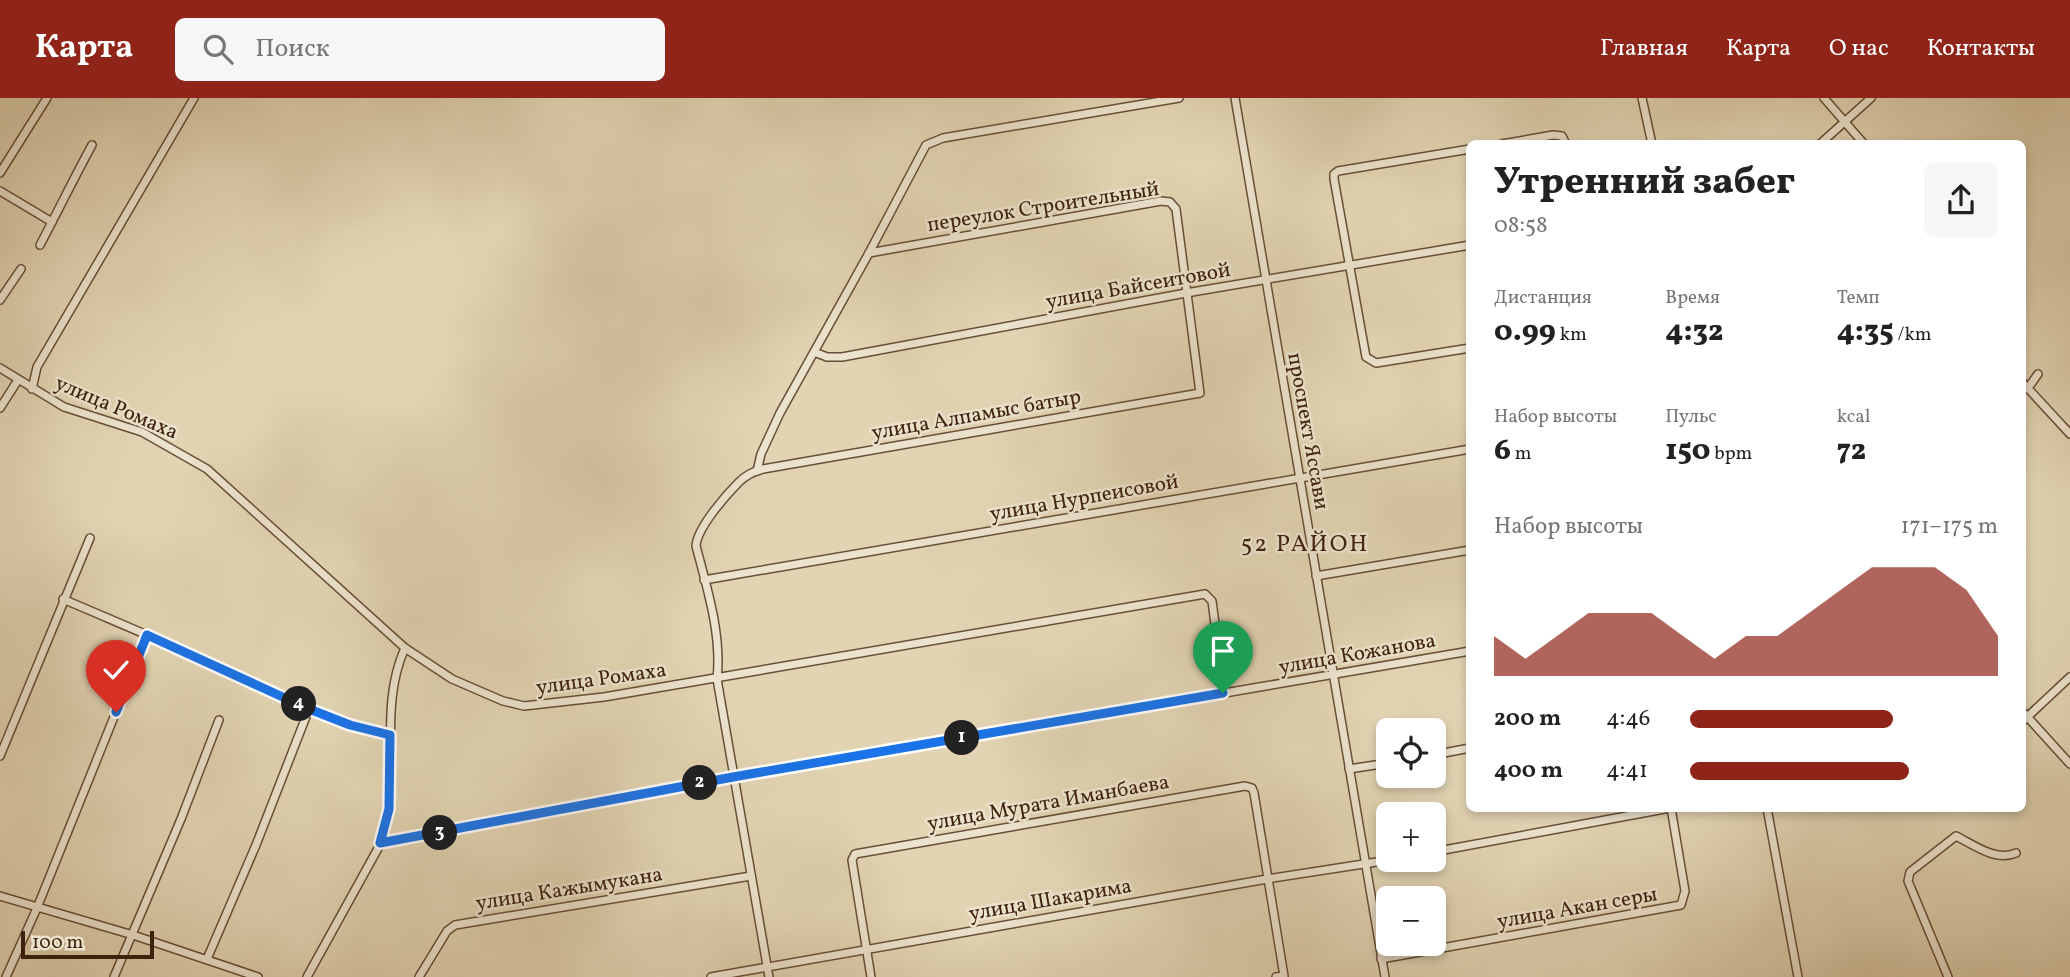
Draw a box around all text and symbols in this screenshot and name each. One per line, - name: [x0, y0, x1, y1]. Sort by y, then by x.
- search box: [175, 18, 665, 81]
- text: Карта: [35, 26, 133, 72]
- icon: search: [199, 30, 237, 68]
- text: Поиск: [255, 31, 330, 67]
- text: Главная: [1600, 32, 1688, 66]
- text: Карта: [1726, 32, 1791, 66]
- text: О нас: [1829, 32, 1889, 66]
- text: Контакты: [1927, 32, 2035, 66]
- text: Утренний забег: [1494, 157, 1795, 210]
- button: share: [1924, 163, 1998, 237]
- street label: переулок Строительный: [925, 175, 1162, 240]
- text: 08:58: [1494, 210, 1548, 242]
- street label: улица Байсеитовой: [1044, 256, 1233, 317]
- text: Дистанция: [1494, 285, 1592, 311]
- text: Время: [1665, 285, 1720, 311]
- text: Темп: [1837, 285, 1880, 311]
- text: 0.99: [1494, 311, 1556, 353]
- text: 4:32: [1665, 311, 1723, 353]
- text: 4:35: [1837, 311, 1894, 353]
- text: km: [1556, 322, 1587, 348]
- text: /km: [1894, 322, 1932, 348]
- street label: проспект Яссави: [1279, 350, 1336, 512]
- street label: улица Ромаха: [50, 369, 183, 447]
- street label: улица Алпамыс батыр: [869, 383, 1083, 448]
- text: Набор высоты: [1494, 404, 1617, 430]
- text: Пульс: [1665, 404, 1717, 430]
- text: kcal: [1837, 404, 1870, 430]
- text: 6: [1494, 430, 1511, 472]
- text: 150: [1665, 430, 1710, 472]
- text: 72: [1837, 430, 1866, 472]
- text: m: [1511, 441, 1532, 467]
- text: bpm: [1710, 441, 1752, 467]
- street label: улица Нурпеисовой: [988, 468, 1181, 529]
- text: Набор высоты: [1494, 511, 1643, 543]
- text: 171–175 m: [1901, 511, 1998, 543]
- district label: 52 РАЙОН: [1241, 528, 1369, 562]
- pin: [1193, 621, 1253, 693]
- street label: улица Кожанова: [1276, 626, 1438, 683]
- icon: arrive: [1204, 632, 1242, 670]
- pin: [86, 640, 146, 712]
- icon: check: [97, 651, 135, 689]
- street label: улица Ромаха: [534, 656, 668, 703]
- pin: 4: [282, 686, 316, 722]
- text: 4: [293, 690, 304, 716]
- text: 200 m: [1494, 703, 1561, 735]
- text: 4:46: [1606, 703, 1650, 735]
- map controls: [1376, 718, 1446, 956]
- button: locate: [1376, 718, 1446, 788]
- pin: 1: [944, 720, 979, 756]
- text: 1: [958, 724, 965, 750]
- text: 400 m: [1494, 755, 1563, 787]
- text: 4:41: [1606, 755, 1648, 787]
- pin: 2: [682, 766, 718, 800]
- street label: улица Мурата Иманбаева: [925, 768, 1172, 839]
- text: 2: [695, 769, 704, 795]
- button: +: [1376, 802, 1446, 872]
- pin: 3: [422, 816, 458, 850]
- text: 3: [435, 819, 444, 845]
- street label: улица Кажымукана: [474, 860, 665, 919]
- street label: улица Шакарима: [966, 872, 1134, 929]
- street label: улица Акан серы: [1495, 880, 1660, 937]
- button: −: [1376, 886, 1446, 956]
- scale bar: [21, 928, 154, 960]
- text: 100 m: [32, 930, 83, 956]

